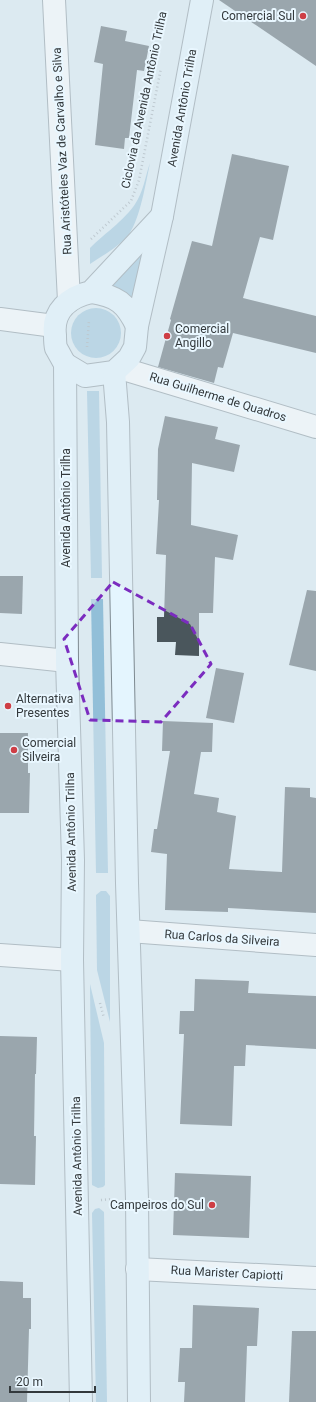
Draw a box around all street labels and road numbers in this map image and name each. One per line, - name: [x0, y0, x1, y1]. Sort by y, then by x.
- street label: Ciclovia da Avenida Antônio Trilha: [118, 10, 170, 190]
- street label: Rua Aristóteles Vaz de Carvalho e Silva: [50, 47, 74, 255]
- street label: Avenida Antônio Trilha: [165, 48, 199, 168]
- street label: Rua Guilherme de Quadros: [148, 370, 288, 424]
- street label: Avenida Antônio Trilha: [59, 448, 73, 568]
- street label: Avenida Antônio Trilha: [63, 772, 79, 892]
- street label: Rua Carlos da Silveira: [164, 927, 280, 949]
- street label: Avenida Antônio Trilha: [69, 1096, 85, 1216]
- street label: Rua Marister Capiotti: [170, 1263, 284, 1283]

